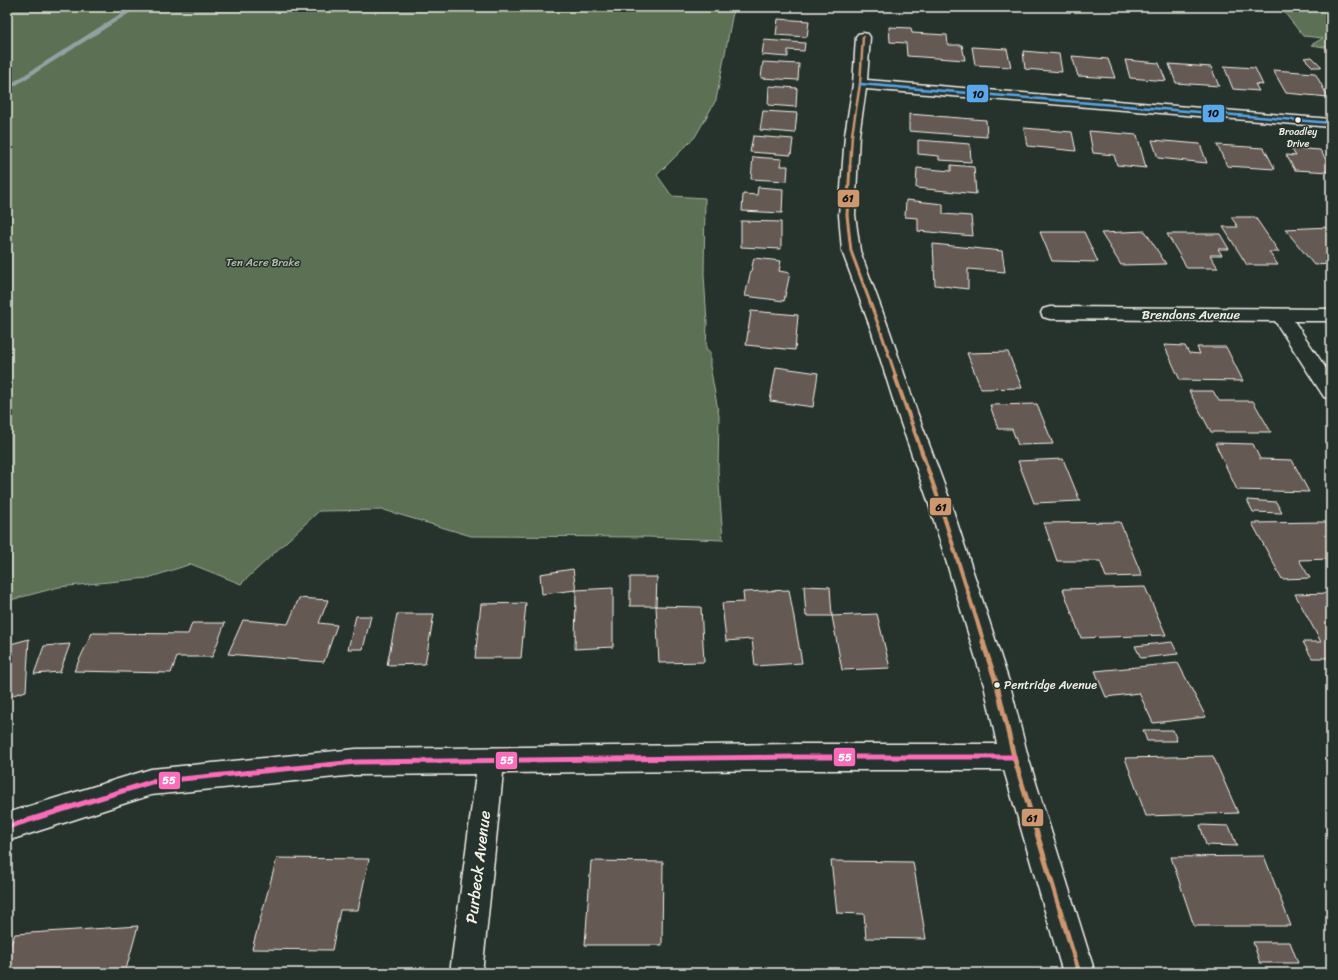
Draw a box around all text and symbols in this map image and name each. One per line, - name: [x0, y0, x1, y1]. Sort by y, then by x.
- line badge: 10: [966, 84, 989, 103]
- text: 10: [972, 85, 984, 104]
- line badge: 10: [1202, 104, 1225, 123]
- text: 10: [1207, 104, 1219, 123]
- marker: Broadley Drive: [1293, 115, 1303, 125]
- place label: Broadley Drive: [1279, 123, 1318, 153]
- line badge: 61: [837, 189, 860, 208]
- text: 61: [842, 189, 854, 208]
- park label: Ten Acre Brake: [226, 253, 300, 272]
- street label: Brendons Avenue: [1142, 303, 1241, 326]
- line badge: 61: [929, 497, 952, 516]
- text: 61: [935, 498, 947, 517]
- place label: Pentridge Avenue: [1004, 674, 1097, 696]
- marker: Pentridge Avenue: [992, 680, 1002, 690]
- line badge: 55: [833, 747, 856, 767]
- text: 55: [838, 748, 852, 767]
- line badge: 55: [495, 751, 518, 770]
- text: 55: [500, 751, 514, 770]
- line badge: 55: [158, 771, 181, 790]
- text: 55: [162, 771, 176, 790]
- line badge: 61: [1021, 808, 1044, 827]
- street label: Purbeck Avenue: [457, 809, 499, 925]
- text: 61: [1026, 809, 1038, 828]

